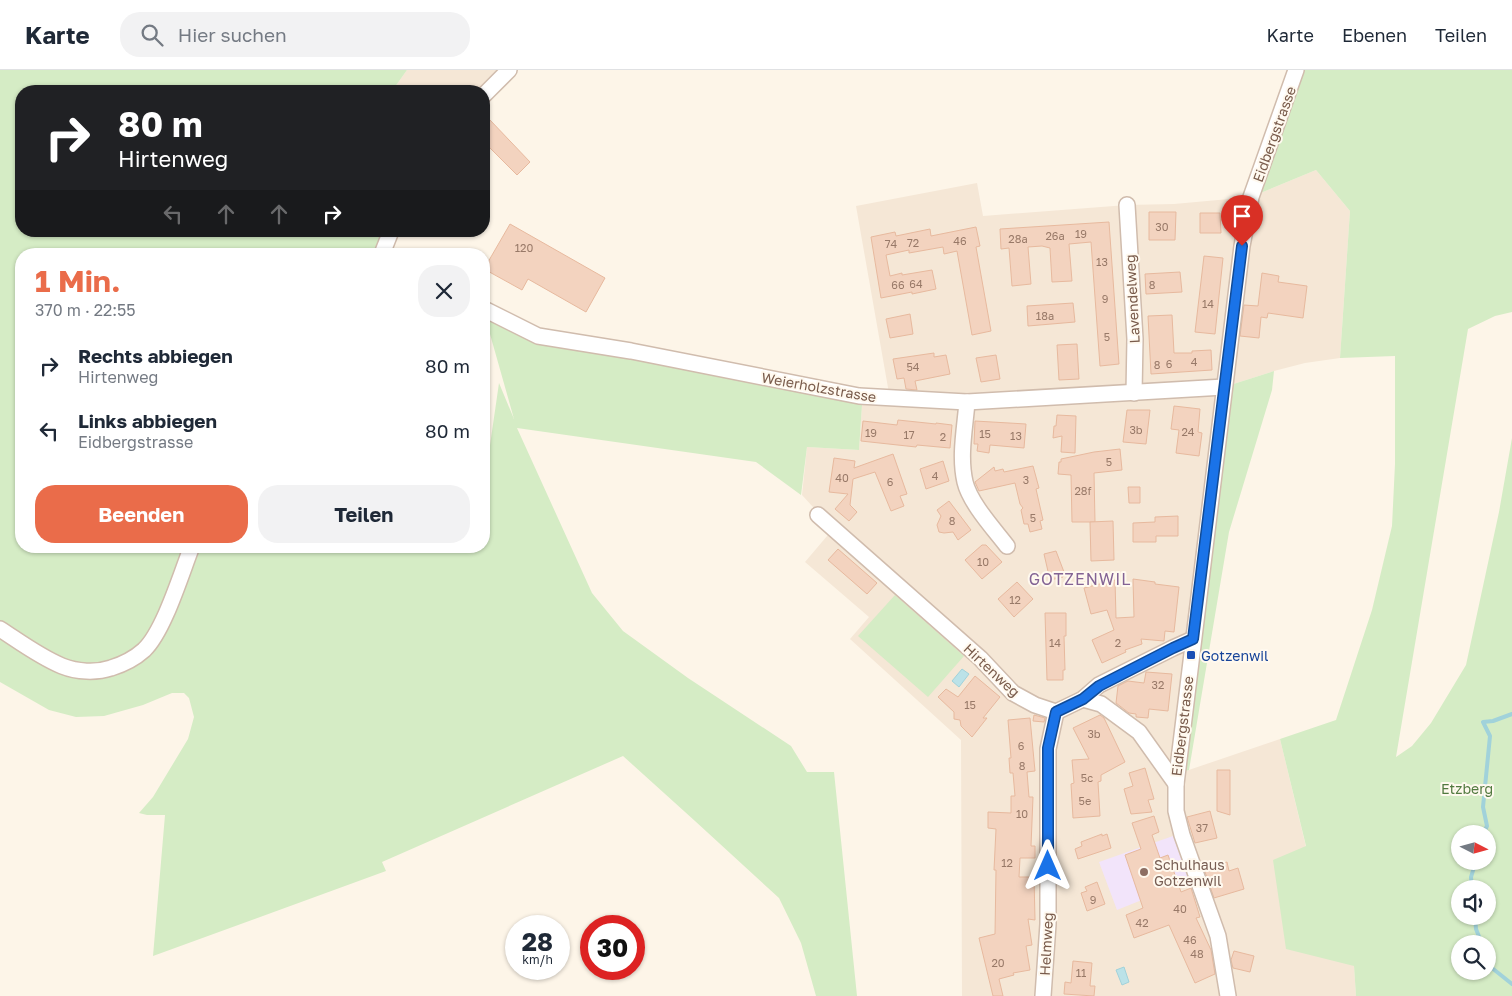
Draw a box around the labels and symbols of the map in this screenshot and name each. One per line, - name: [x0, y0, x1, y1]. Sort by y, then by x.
- street label: Eidbergstrasse: [1249, 84, 1299, 184]
- pin: [1221, 195, 1263, 246]
- house number: 30: [1155, 220, 1169, 233]
- house number: 19: [1075, 227, 1087, 240]
- house number: 26a: [1045, 229, 1065, 242]
- house number: 28a: [1008, 232, 1028, 245]
- house number: 46: [953, 234, 967, 247]
- house number: 72: [907, 236, 919, 249]
- house number: 74: [885, 237, 898, 250]
- house number: 120: [515, 241, 533, 254]
- street label: Lavendelweg: [1121, 254, 1143, 344]
- house number: 13: [1096, 255, 1108, 268]
- house number: 64: [909, 277, 923, 290]
- house number: 66: [891, 278, 905, 291]
- house number: 8: [1149, 278, 1156, 291]
- house number: 9: [1102, 292, 1108, 305]
- house number: 14: [1202, 297, 1214, 310]
- house number: 18a: [1036, 309, 1054, 322]
- house number: 5: [1104, 330, 1110, 343]
- house number: 4: [1191, 355, 1198, 368]
- house number: 6: [1166, 357, 1173, 370]
- house number: 8: [1154, 358, 1161, 371]
- house number: 54: [906, 360, 920, 373]
- street label: Weierholzstrasse: [760, 369, 878, 405]
- house number: 3b: [1129, 423, 1143, 436]
- house number: 24: [1181, 425, 1195, 438]
- house number: 19: [865, 426, 877, 439]
- house number: 15: [979, 427, 991, 440]
- house number: 17: [903, 428, 915, 441]
- house number: 13: [1010, 429, 1022, 442]
- house number: 2: [940, 430, 946, 443]
- house number: 5: [1106, 455, 1112, 468]
- house number: 4: [932, 469, 939, 482]
- house number: 40: [835, 471, 849, 484]
- house number: 3: [1023, 473, 1029, 486]
- house number: 6: [887, 475, 894, 488]
- house number: 28f: [1074, 484, 1092, 497]
- house number: 5: [1030, 511, 1036, 524]
- house number: 8: [949, 514, 956, 527]
- house number: 10: [977, 555, 989, 568]
- district label: GOTZENWIL: [1029, 569, 1131, 589]
- house number: 12: [1009, 593, 1021, 606]
- house number: 14: [1049, 636, 1061, 649]
- house number: 2: [1115, 636, 1121, 649]
- street label: Hirtenweg: [961, 640, 1023, 700]
- place label: Gotzenwil: [1201, 647, 1268, 664]
- marker: Gotzenwil: [1185, 649, 1197, 661]
- street label: Eidbergstrasse: [1167, 675, 1197, 777]
- house number: 32: [1152, 678, 1164, 691]
- house number: 15: [964, 698, 976, 711]
- house number: 3b: [1087, 727, 1101, 740]
- house number: 6: [1018, 739, 1025, 752]
- house number: 8: [1019, 759, 1026, 772]
- house number: 5c: [1081, 771, 1093, 784]
- park label: Etzberg: [1441, 780, 1493, 797]
- house number: 5e: [1079, 794, 1091, 807]
- house number: 10: [1016, 807, 1028, 820]
- house number: 37: [1196, 821, 1208, 834]
- north arrow: [1451, 825, 1496, 870]
- position arrow: [1021, 839, 1073, 891]
- house number: 12: [1001, 856, 1013, 869]
- place label: Schulhaus Gotzenwil: [1154, 856, 1225, 889]
- marker: Schulhaus Gotzenwil: [1138, 866, 1150, 878]
- house number: 9: [1090, 893, 1096, 906]
- house number: 40: [1173, 902, 1187, 915]
- street label: Helmweg: [1036, 912, 1056, 976]
- speed limit sign: 30: [580, 915, 645, 980]
- house number: 42: [1135, 916, 1149, 929]
- house number: 46: [1183, 933, 1197, 946]
- house number: 48: [1190, 947, 1204, 960]
- house number: 20: [991, 956, 1005, 969]
- house number: 11: [1076, 966, 1086, 979]

